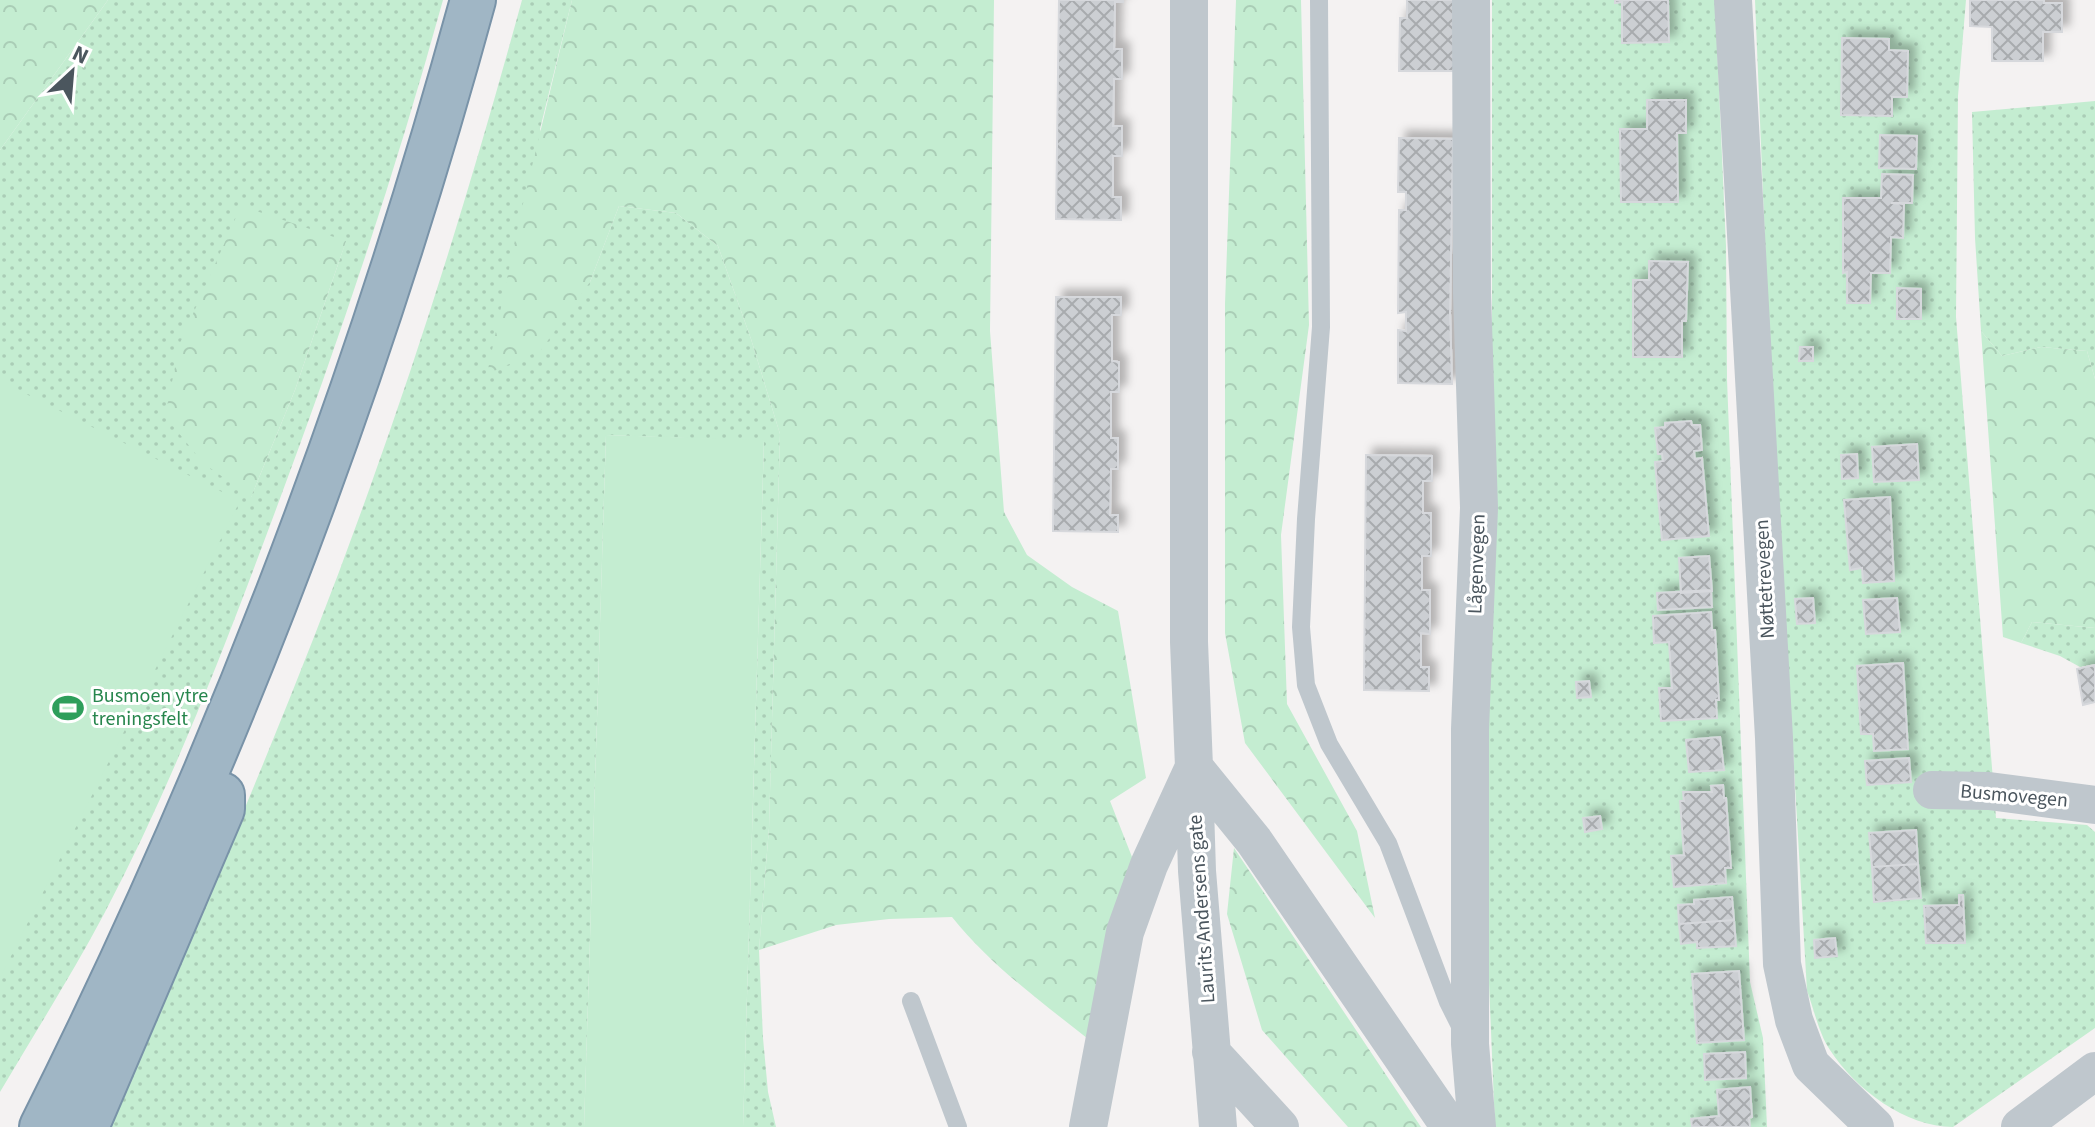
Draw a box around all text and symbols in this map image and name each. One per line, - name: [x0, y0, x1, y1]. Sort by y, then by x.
- north arrow: [32, 32, 112, 112]
- text: N: [67, 37, 94, 73]
- street label: Lågenvegen: [1461, 513, 1493, 615]
- street label: Nøttetrevegen: [1748, 519, 1782, 639]
- place label: Busmoen ytre treningsfelt: [92, 682, 208, 733]
- sports icon: Busmoen ytre treningsfelt: [51, 691, 85, 725]
- street label: Busmovegen: [1959, 777, 2069, 815]
- street label: Laurits Andersens gate: [1181, 814, 1223, 1004]

